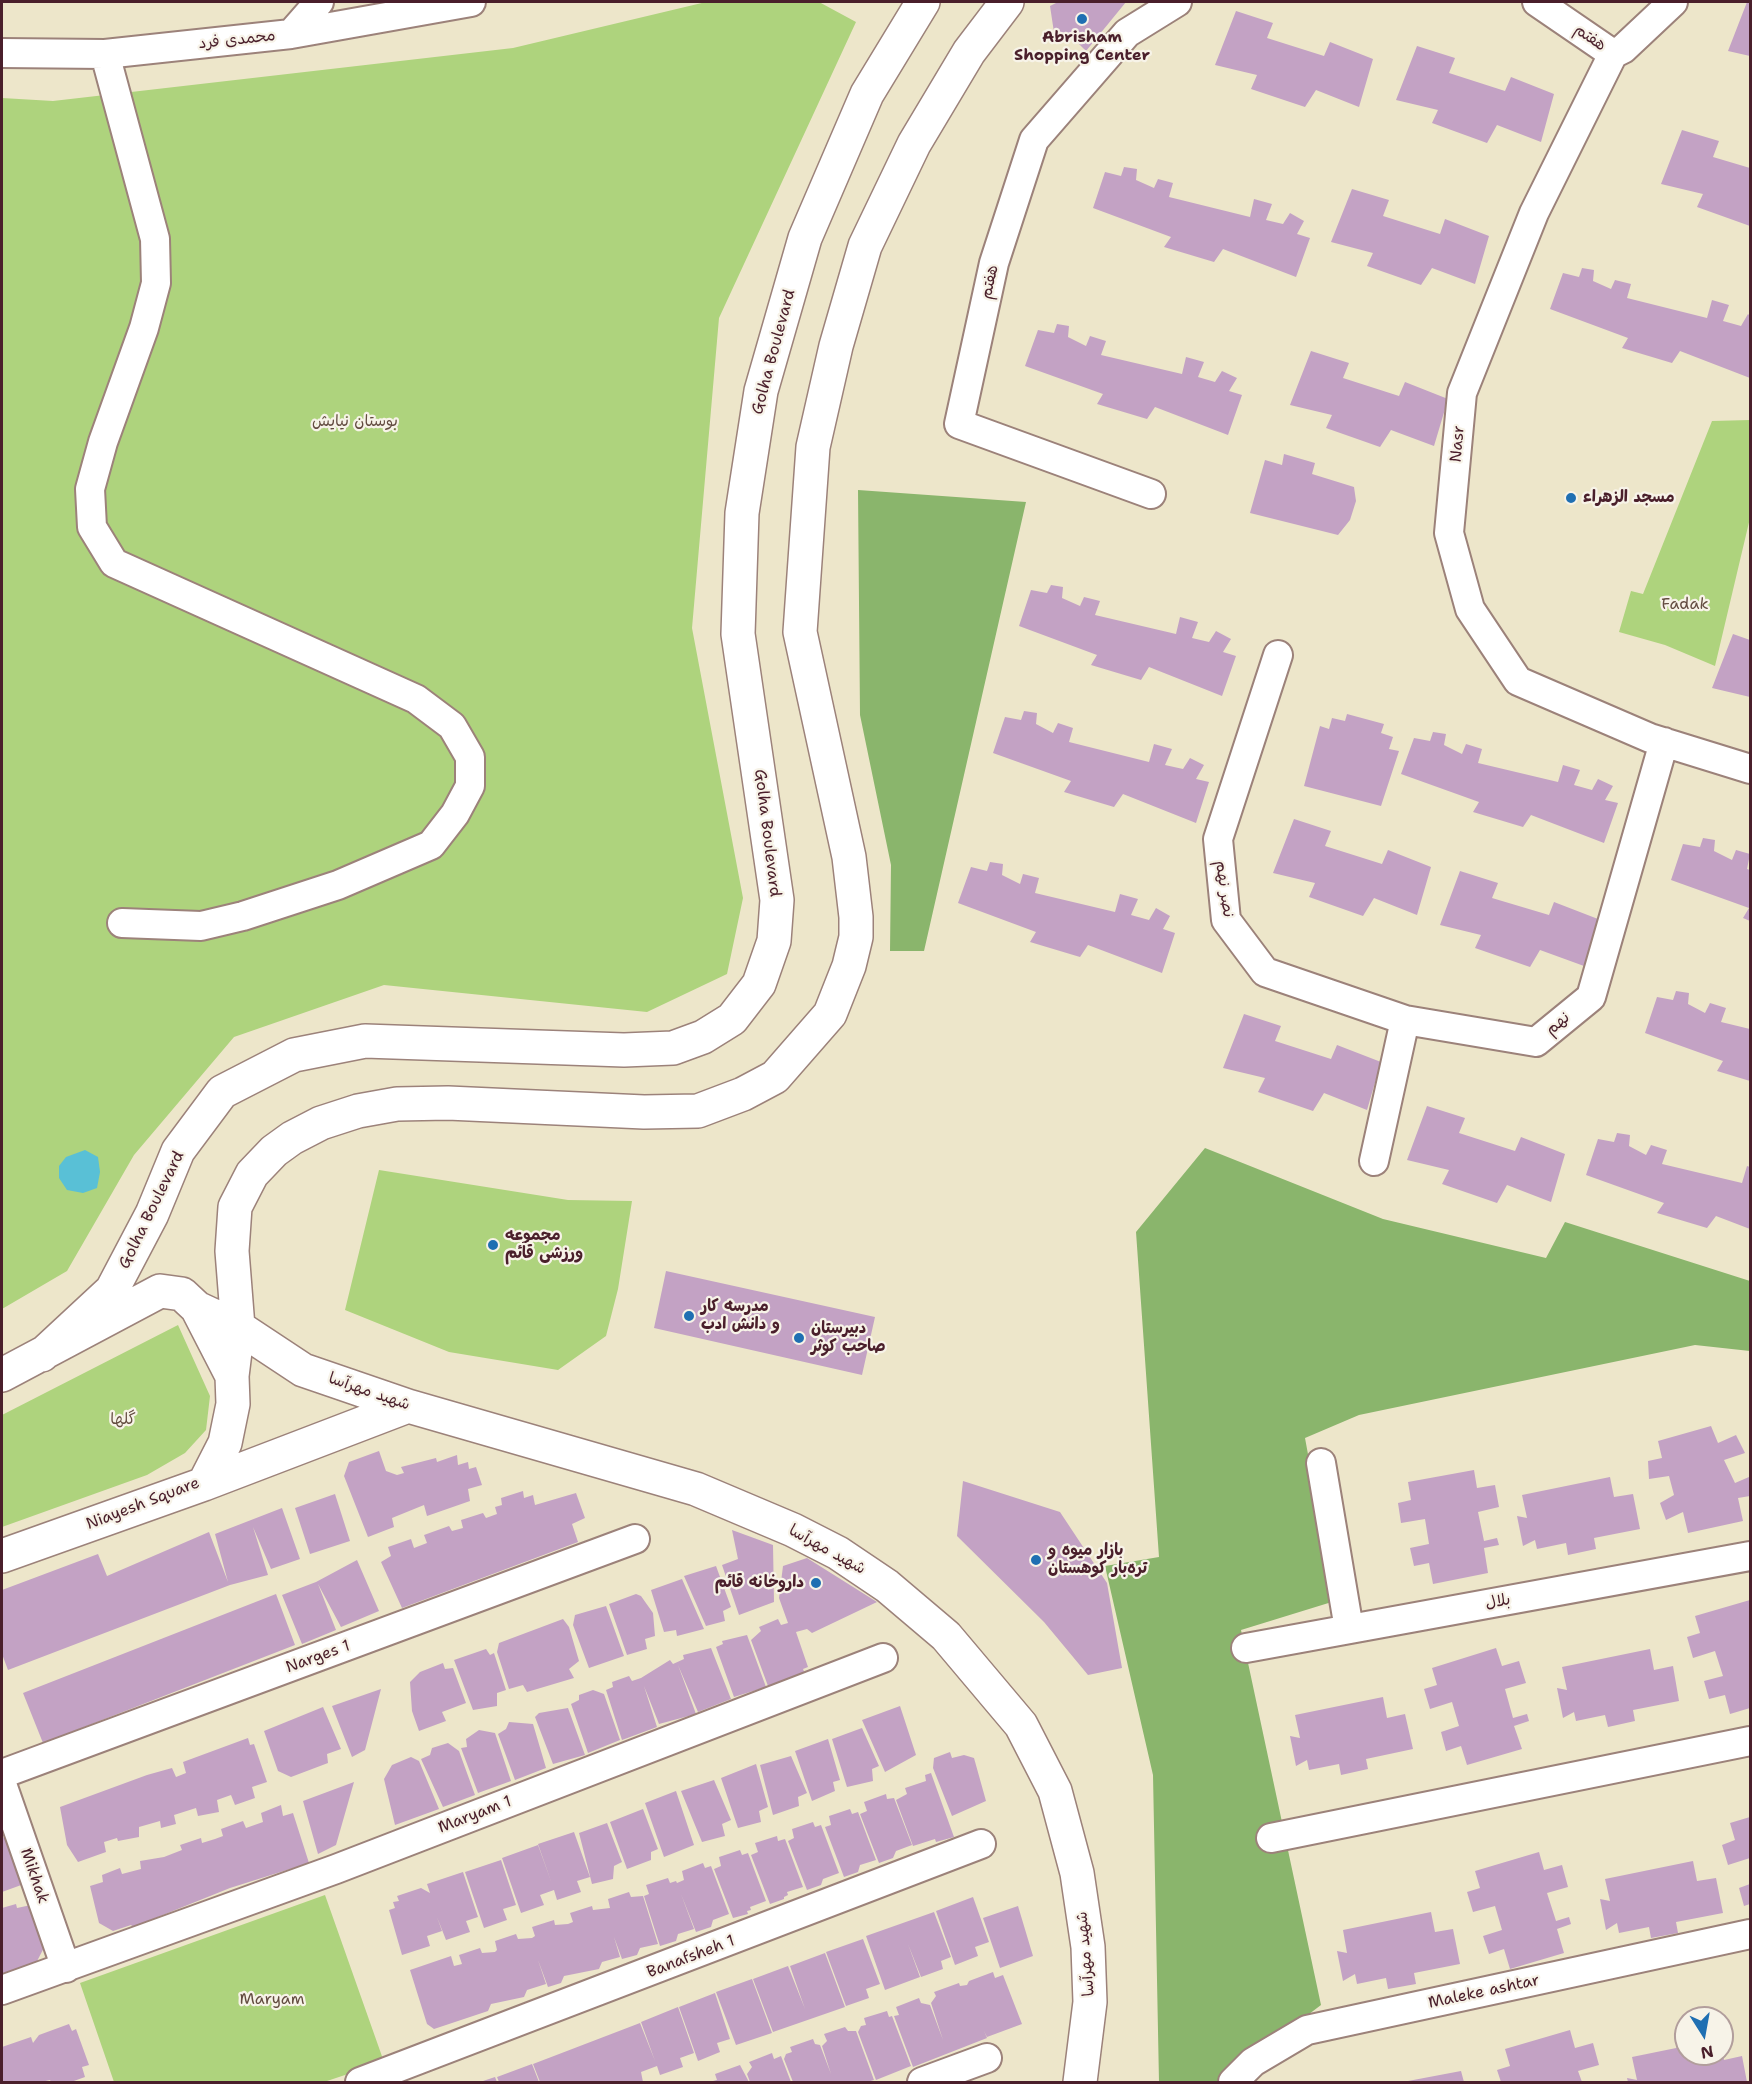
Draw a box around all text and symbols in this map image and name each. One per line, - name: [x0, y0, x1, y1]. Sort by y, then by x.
- marker: Abrisham Shopping Center: [1075, 12, 1089, 26]
- street label: هفتم: [1570, 20, 1610, 56]
- street label: محمدی فرد: [198, 26, 276, 54]
- place label: Abrisham Shopping Center: [1014, 28, 1150, 66]
- street label: هفتم: [977, 263, 1003, 301]
- street label: Golha Boulevard: [748, 287, 800, 417]
- park label: بوستان نیایش: [312, 412, 398, 432]
- street label: Nasr: [1447, 425, 1469, 463]
- place label: مسجد الزهراء: [1583, 488, 1674, 508]
- marker: مسجد الزهراء: [1564, 491, 1578, 505]
- park label: Fadak: [1661, 595, 1709, 615]
- street label: Golha Boulevard: [750, 768, 784, 898]
- street label: نصر نهم: [1211, 859, 1237, 919]
- street label: نهم: [1542, 1008, 1574, 1040]
- street label: Golha Boulevard: [115, 1148, 189, 1272]
- place label: مجموعه ورزشی قائم: [505, 1226, 583, 1264]
- marker: مجموعه ورزشی قائم: [486, 1238, 500, 1252]
- place label: مدرسه کار و دانش ادب: [701, 1297, 780, 1335]
- marker: مدرسه کار و دانش ادب: [682, 1309, 696, 1323]
- place label: دبيرستان صاحب كوثر: [811, 1319, 885, 1357]
- marker: دبيرستان صاحب كوثر: [792, 1331, 806, 1345]
- street label: شهید مهرآسا: [326, 1369, 412, 1415]
- park label: گلها: [110, 1410, 136, 1430]
- street label: Niayesh Square: [84, 1474, 202, 1534]
- street label: شهید مهرآسا: [785, 1521, 869, 1579]
- place label: بازار میوه و تره‌بار کوهستان: [1048, 1541, 1147, 1579]
- marker: بازار میوه و تره‌بار کوهستان: [1029, 1553, 1043, 1567]
- place label: داروخانه قائم: [715, 1573, 804, 1593]
- marker: داروخانه قائم: [809, 1576, 823, 1590]
- street label: بلال: [1484, 1590, 1512, 1614]
- street label: Narges 1: [283, 1636, 353, 1678]
- street label: Maryam 1: [436, 1792, 514, 1838]
- street label: Mikhak: [16, 1846, 52, 1906]
- street label: شهید مهرآسا: [1073, 1911, 1099, 1997]
- street label: Banafsheh 1: [644, 1931, 738, 1983]
- street label: Maleke ashtar: [1427, 1971, 1541, 2013]
- park label: Maryam: [240, 1990, 304, 2010]
- north arrow: [1674, 2006, 1734, 2066]
- text: N: [1699, 2041, 1715, 2064]

